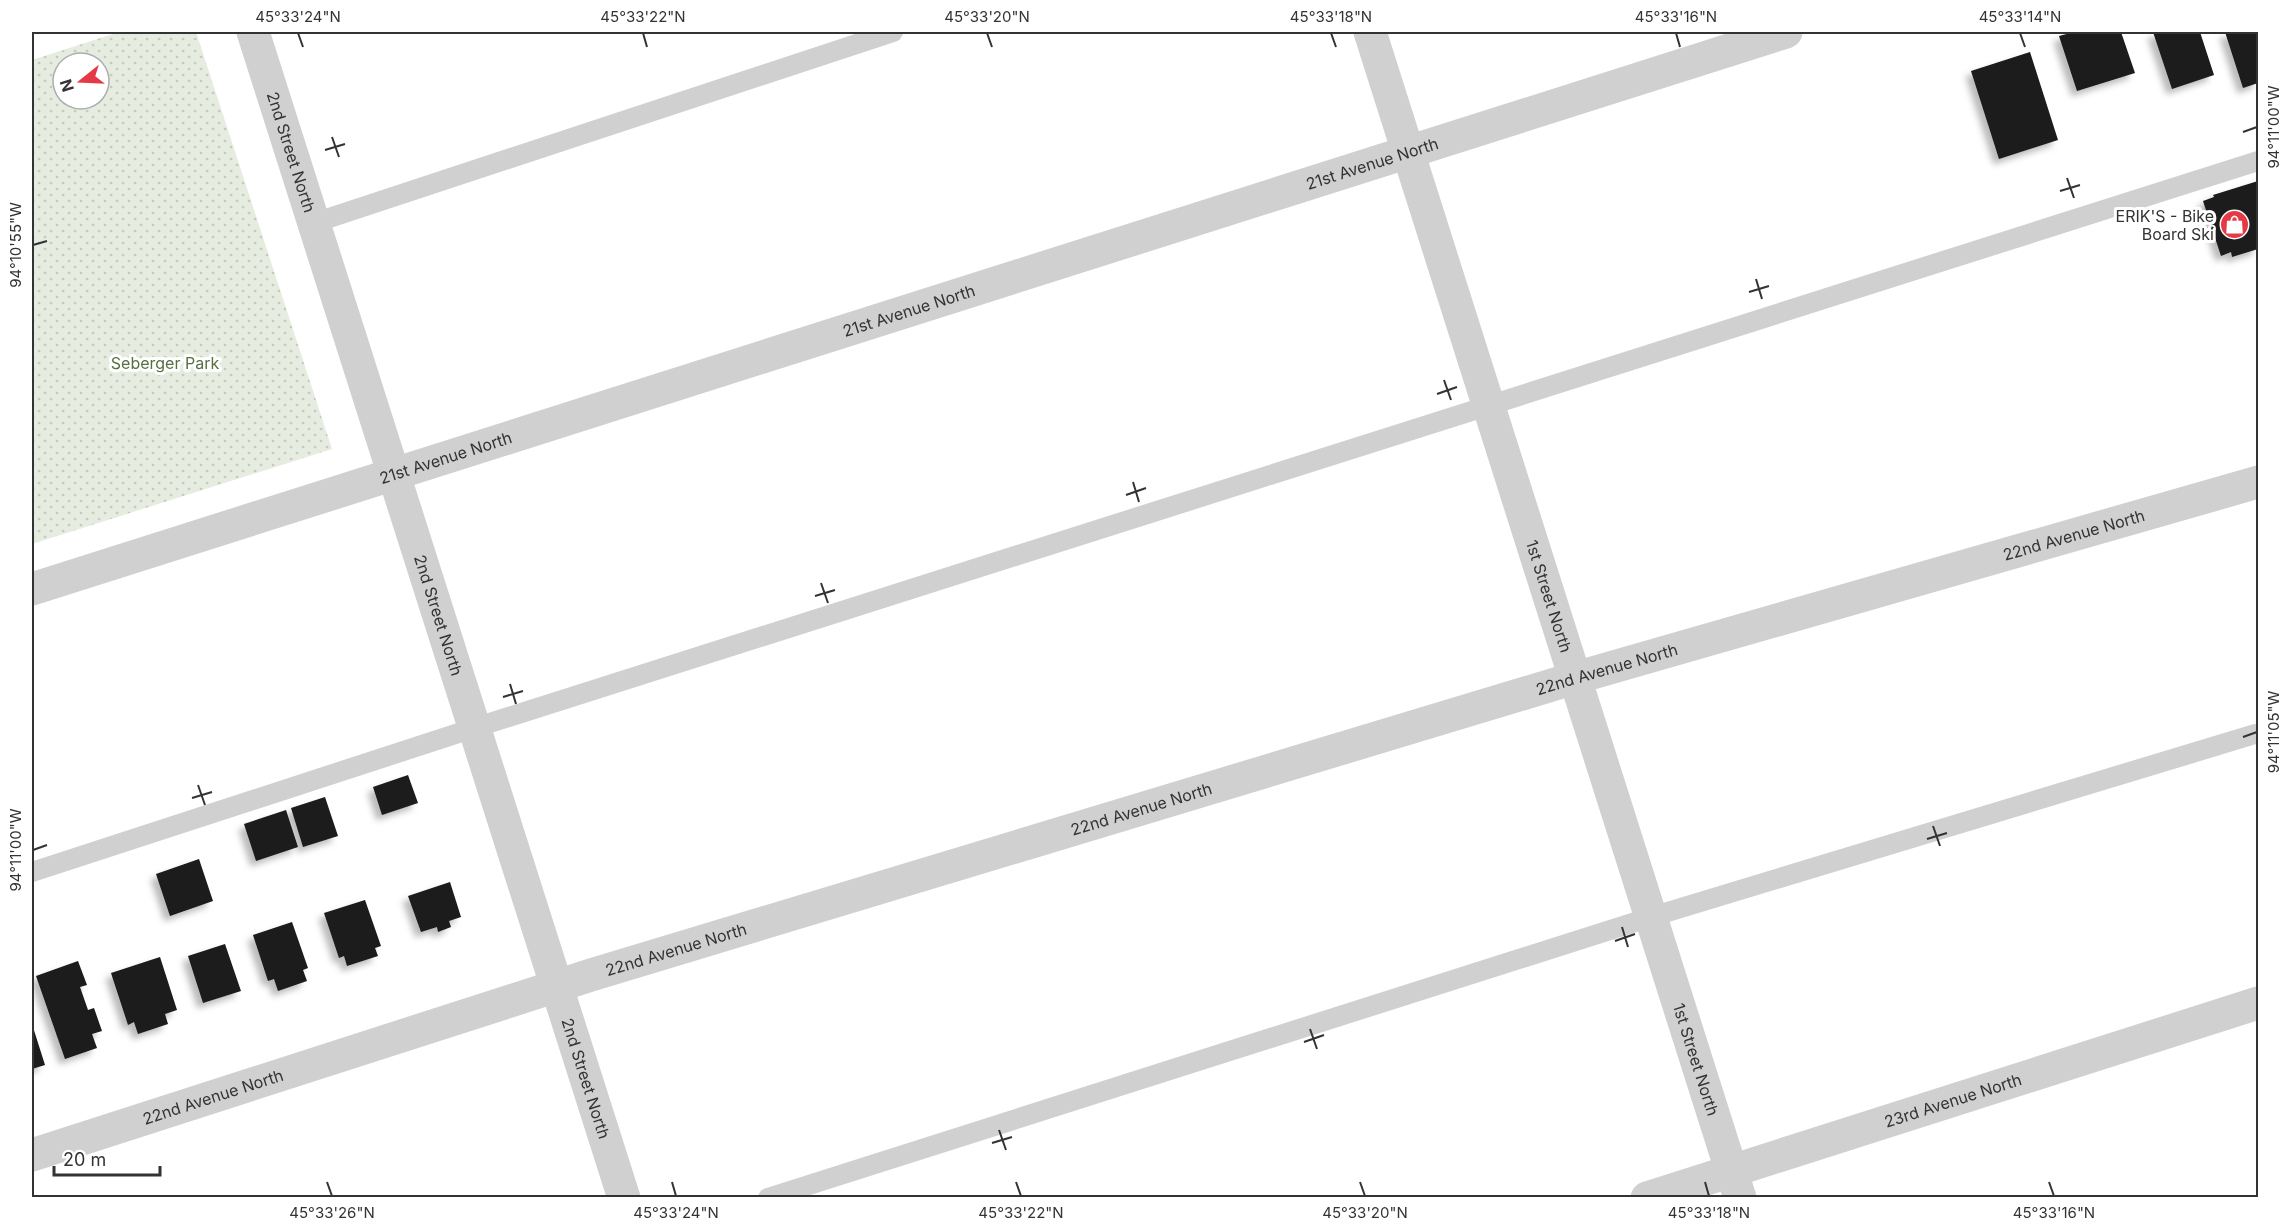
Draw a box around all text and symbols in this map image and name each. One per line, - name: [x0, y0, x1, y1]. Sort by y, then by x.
- text: 45°33'24"N: [255, 7, 341, 26]
- text: 45°33'22"N: [600, 7, 686, 26]
- text: 45°33'20"N: [944, 7, 1030, 26]
- text: 45°33'18"N: [1290, 7, 1372, 26]
- text: 45°33'16"N: [1635, 7, 1717, 26]
- text: 45°33'14"N: [1979, 7, 2061, 26]
- north arrow: [51, 51, 111, 111]
- text: N: [55, 77, 78, 95]
- text: 94°11'00"W: [2264, 85, 2283, 168]
- street label: 2nd Street North: [263, 89, 320, 215]
- street label: 21st Avenue North: [1303, 133, 1441, 194]
- text: 94°10'55"W: [6, 202, 25, 288]
- place label: ERIK'S - Bike Board Ski: [2116, 206, 2214, 244]
- shop icon: ERIK'S - Bike Board Ski: [2219, 209, 2251, 241]
- street label: 21st Avenue North: [840, 280, 978, 341]
- park label: Seberger Park: [111, 353, 219, 373]
- street label: 21st Avenue North: [377, 427, 514, 488]
- street label: 22nd Avenue North: [2001, 505, 2147, 565]
- street label: 1st Street North: [1522, 537, 1576, 655]
- street label: 2nd Street North: [410, 552, 467, 678]
- street label: 22nd Avenue North: [1533, 639, 1680, 699]
- text: 94°11'05"W: [2264, 690, 2283, 773]
- street label: 22nd Avenue North: [1068, 778, 1214, 840]
- text: 94°11'00"W: [6, 808, 25, 891]
- street label: 22nd Avenue North: [603, 919, 749, 980]
- street label: 1st Street North: [1669, 1001, 1723, 1118]
- street label: 2nd Street North: [557, 1015, 615, 1141]
- street label: 22nd Avenue North: [140, 1065, 286, 1129]
- street label: 23rd Avenue North: [1882, 1069, 2024, 1132]
- scale bar: [54, 1139, 160, 1177]
- text: 20 m: [63, 1149, 106, 1170]
- text: 45°33'26"N: [289, 1203, 375, 1222]
- text: 45°33'24"N: [633, 1203, 719, 1222]
- text: 45°33'22"N: [978, 1203, 1064, 1222]
- text: 45°33'20"N: [1322, 1203, 1408, 1222]
- text: 45°33'18"N: [1668, 1203, 1750, 1222]
- text: 45°33'16"N: [2013, 1203, 2095, 1222]

